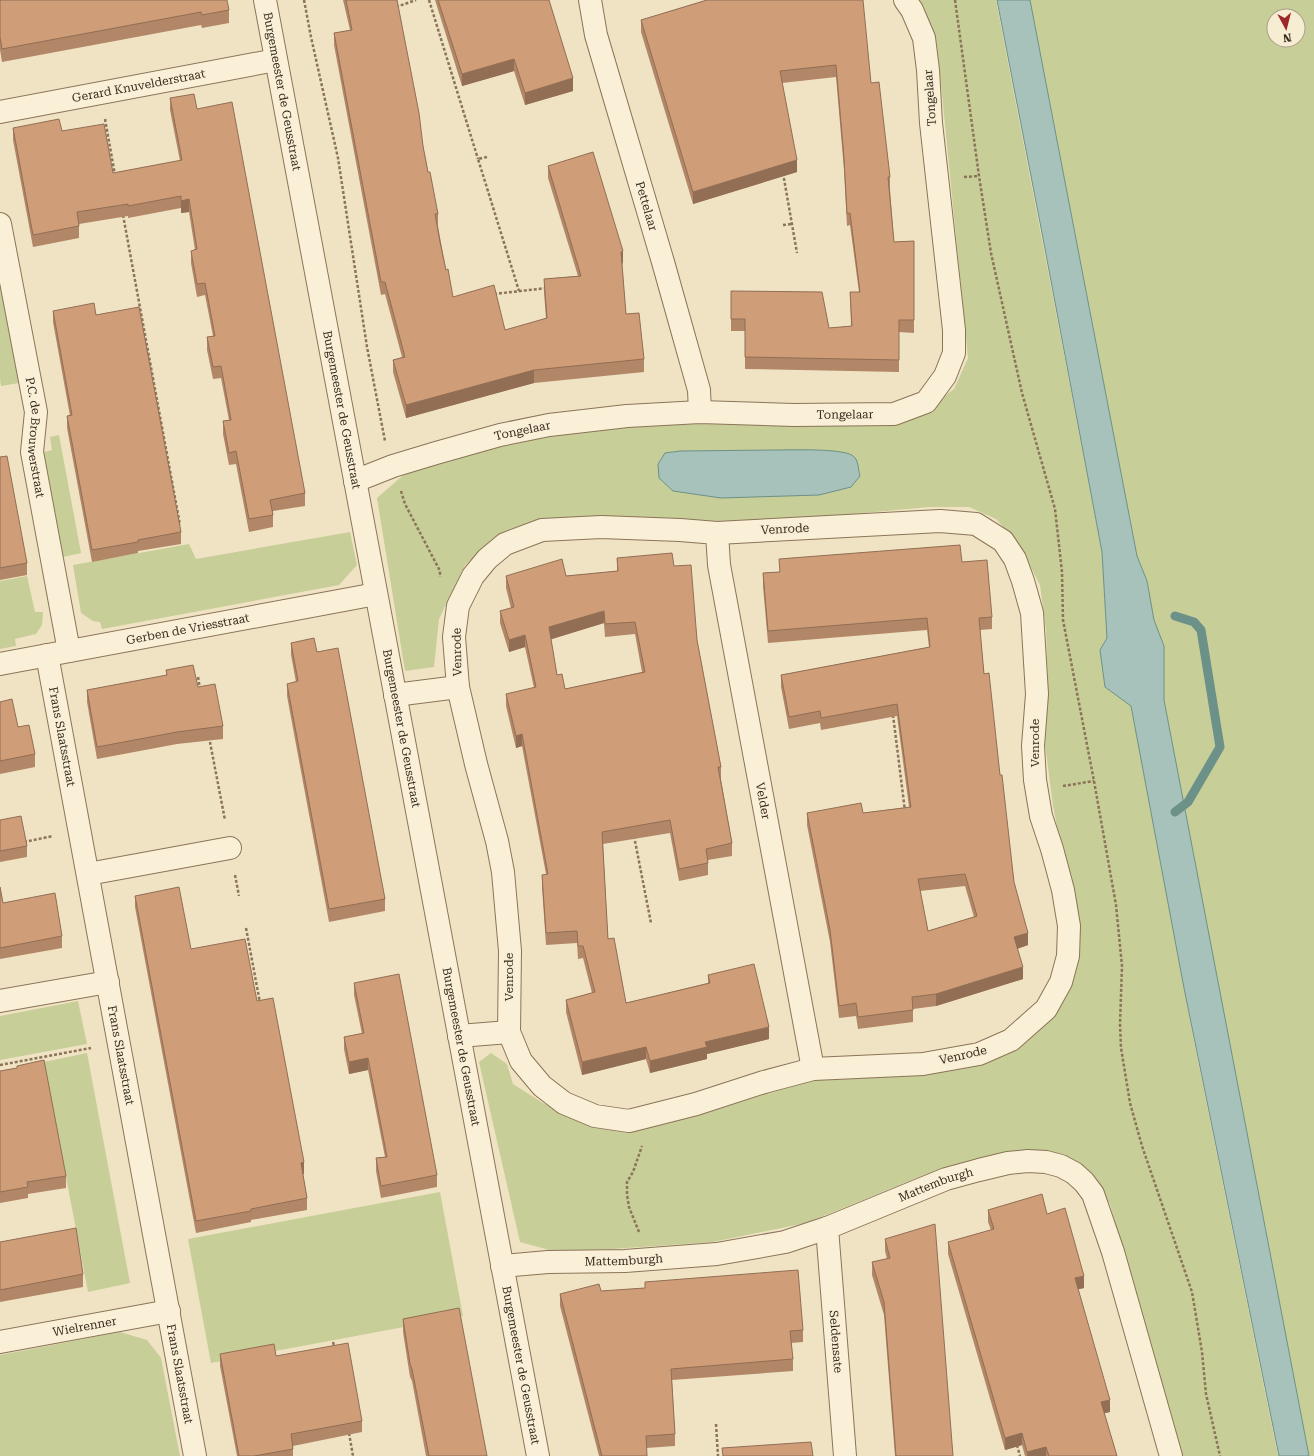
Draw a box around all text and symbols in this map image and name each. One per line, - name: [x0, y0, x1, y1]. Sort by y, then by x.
- north arrow: [1266, 8, 1306, 48]
- street label: Burgemeester de Geusstraat: [260, 11, 304, 172]
- text: N: [1282, 30, 1292, 44]
- street label: Gerard Knuvelderstraat: [71, 66, 207, 105]
- street label: Tongelaar: [921, 69, 939, 127]
- street label: Pettelaar: [633, 180, 660, 233]
- street label: Burgemeester de Geusstraat: [320, 329, 364, 491]
- street label: P.C. de Brouwerstraat: [22, 376, 47, 499]
- street label: Tongelaar: [817, 407, 874, 422]
- street label: Tongelaar: [493, 418, 552, 443]
- street label: Venrode: [760, 521, 810, 537]
- street label: Gerben de Vriesstraat: [125, 611, 251, 647]
- street label: Venrode: [450, 627, 464, 676]
- street label: Burgemeester de Geusstraat: [380, 648, 423, 809]
- street label: Frans Slaatsstraat: [46, 686, 78, 788]
- street label: Venrode: [1028, 718, 1042, 767]
- street label: Velder: [753, 781, 773, 820]
- street label: Venrode: [502, 952, 516, 1001]
- street label: Burgemeester de Geusstraat: [440, 966, 483, 1128]
- street label: Frans Slaatsstraat: [105, 1004, 137, 1107]
- street label: Venrode: [938, 1043, 989, 1067]
- street label: Mattemburgh: [896, 1165, 975, 1205]
- street label: Mattemburgh: [584, 1251, 664, 1269]
- street label: Burgemeester de Geusstraat: [499, 1285, 543, 1446]
- street label: Seldensate: [827, 1310, 845, 1374]
- street label: Wielrenner: [52, 1314, 118, 1339]
- street label: Frans Slaatsstraat: [164, 1323, 196, 1425]

